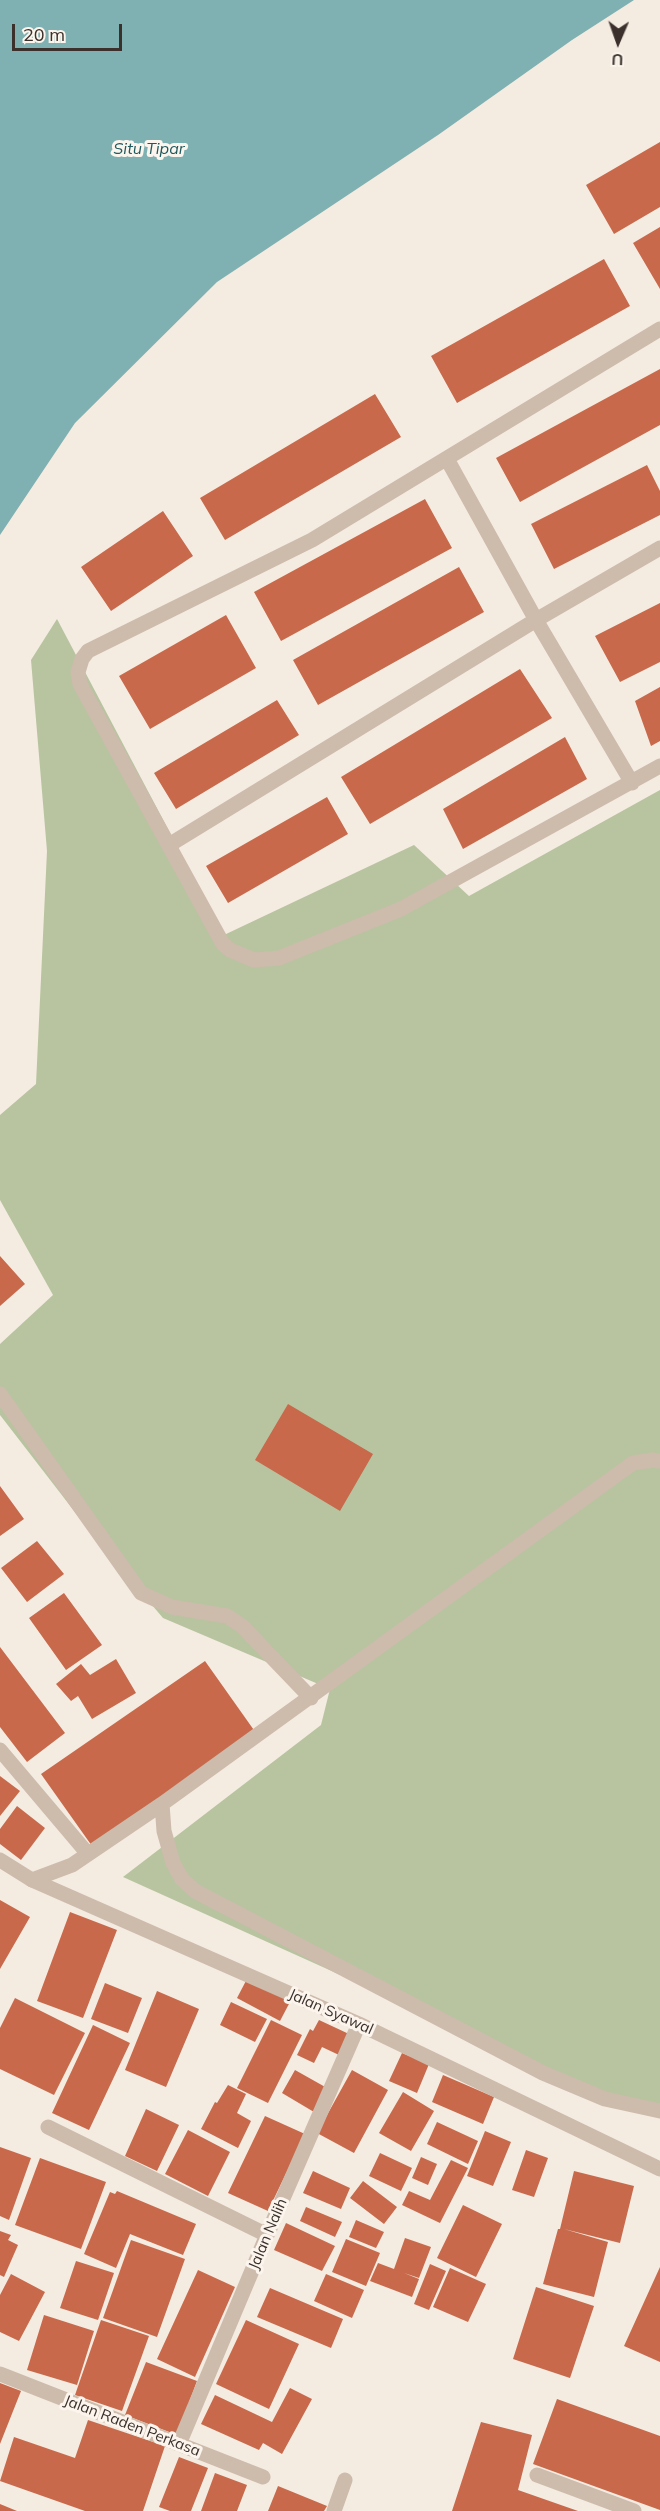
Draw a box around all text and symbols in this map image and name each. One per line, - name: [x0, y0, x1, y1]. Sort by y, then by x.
- scale bar: [15, 12, 124, 50]
- north arrow: [588, 12, 648, 72]
- text: 20 m: [23, 23, 65, 46]
- text: U: [611, 50, 624, 70]
- water label: Situ Tipar: [113, 139, 185, 159]
- street label: Jalan Syawal: [286, 1985, 376, 2039]
- street label: Jalan Nalih: [245, 2196, 291, 2272]
- street label: Jalan Raden Perkasa: [61, 2392, 203, 2460]

